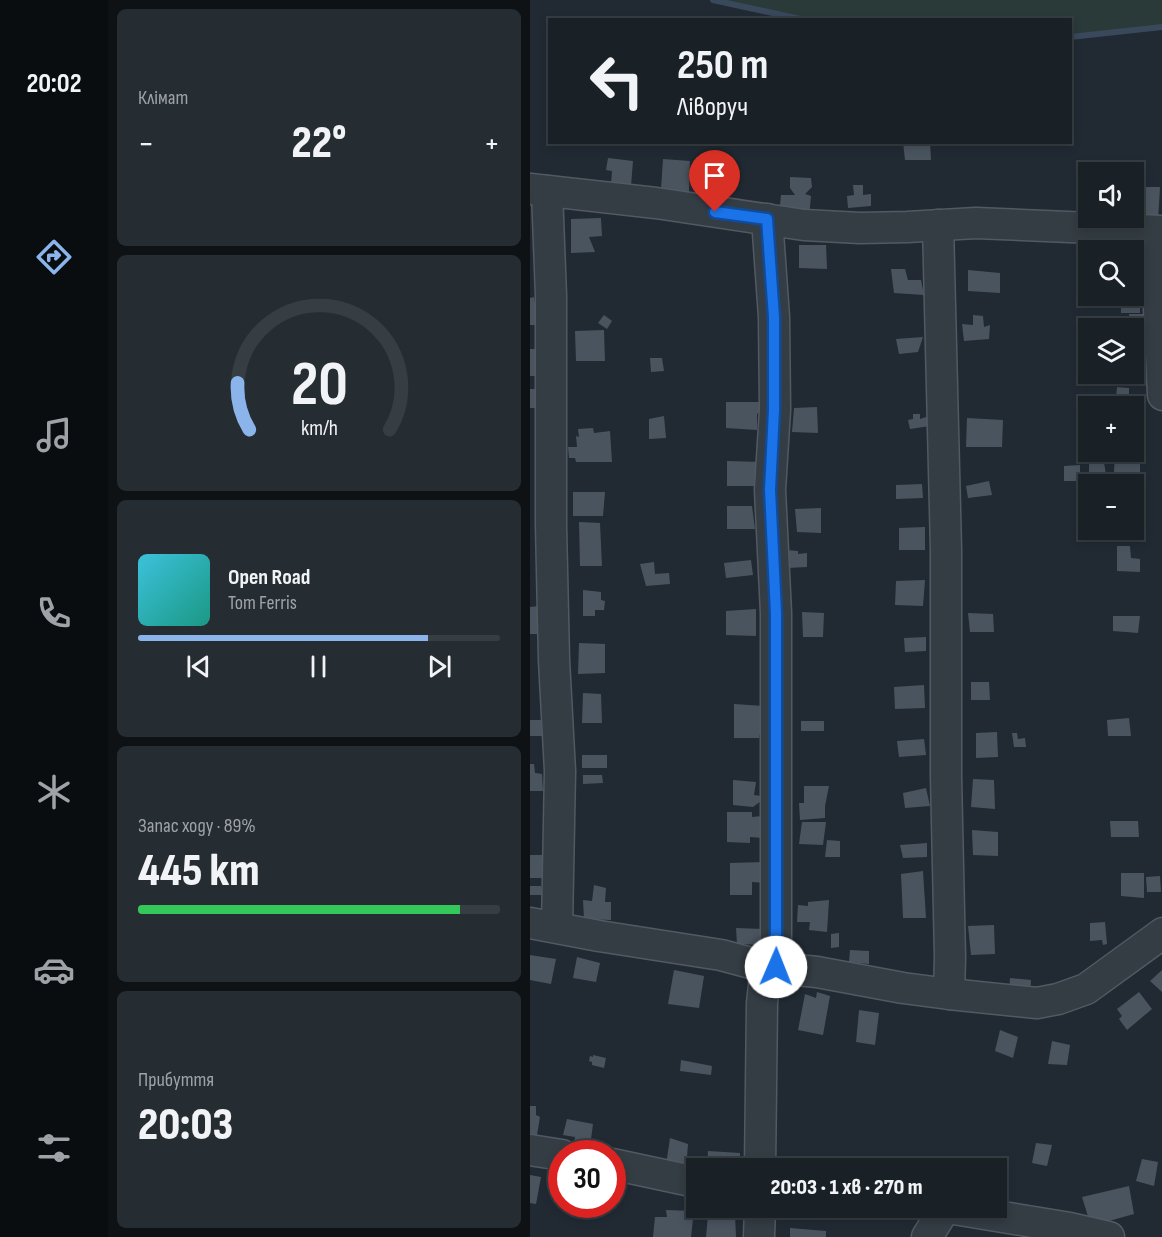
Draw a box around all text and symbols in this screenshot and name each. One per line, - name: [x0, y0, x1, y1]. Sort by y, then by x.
- text: 250 m: [677, 40, 768, 91]
- icon: left: [578, 42, 656, 120]
- text: 20:02: [26, 68, 82, 100]
- text: Клімат: [138, 86, 188, 110]
- text: Ліворуч: [677, 91, 748, 123]
- text: 22°: [291, 116, 347, 171]
- text: −: [138, 124, 154, 164]
- text: +: [484, 124, 500, 164]
- pin: [689, 150, 740, 212]
- icon: arrive: [698, 159, 731, 192]
- map controls: [1078, 162, 1144, 540]
- button: sound: [1078, 162, 1144, 228]
- icon: directions: [33, 236, 75, 278]
- button: search: [1078, 240, 1144, 306]
- button: layers: [1078, 318, 1144, 384]
- text: 20: [290, 348, 348, 423]
- button: +: [1078, 396, 1144, 462]
- icon: music: [33, 414, 75, 456]
- text: km/h: [300, 416, 338, 441]
- button: −: [1078, 474, 1144, 540]
- text: Open Road: [228, 564, 310, 591]
- text: Tom Ferris: [228, 591, 297, 615]
- icon: phone: [33, 592, 75, 634]
- icon: previous: [182, 650, 215, 683]
- icon: pause: [302, 650, 335, 683]
- icon: next: [423, 650, 456, 683]
- icon: climate: [33, 771, 75, 813]
- text: Запас ходу · 89%: [138, 814, 256, 838]
- text: 445 km: [138, 844, 260, 899]
- position arrow: [744, 935, 808, 999]
- icon: car: [33, 949, 75, 991]
- text: Прибуття: [138, 1068, 214, 1092]
- text: 20:03: [138, 1098, 233, 1153]
- icon: filters: [33, 1127, 75, 1169]
- speed limit sign: 30: [548, 1140, 626, 1218]
- text: 20:03 · 1 хв · 270 m: [771, 1174, 922, 1201]

